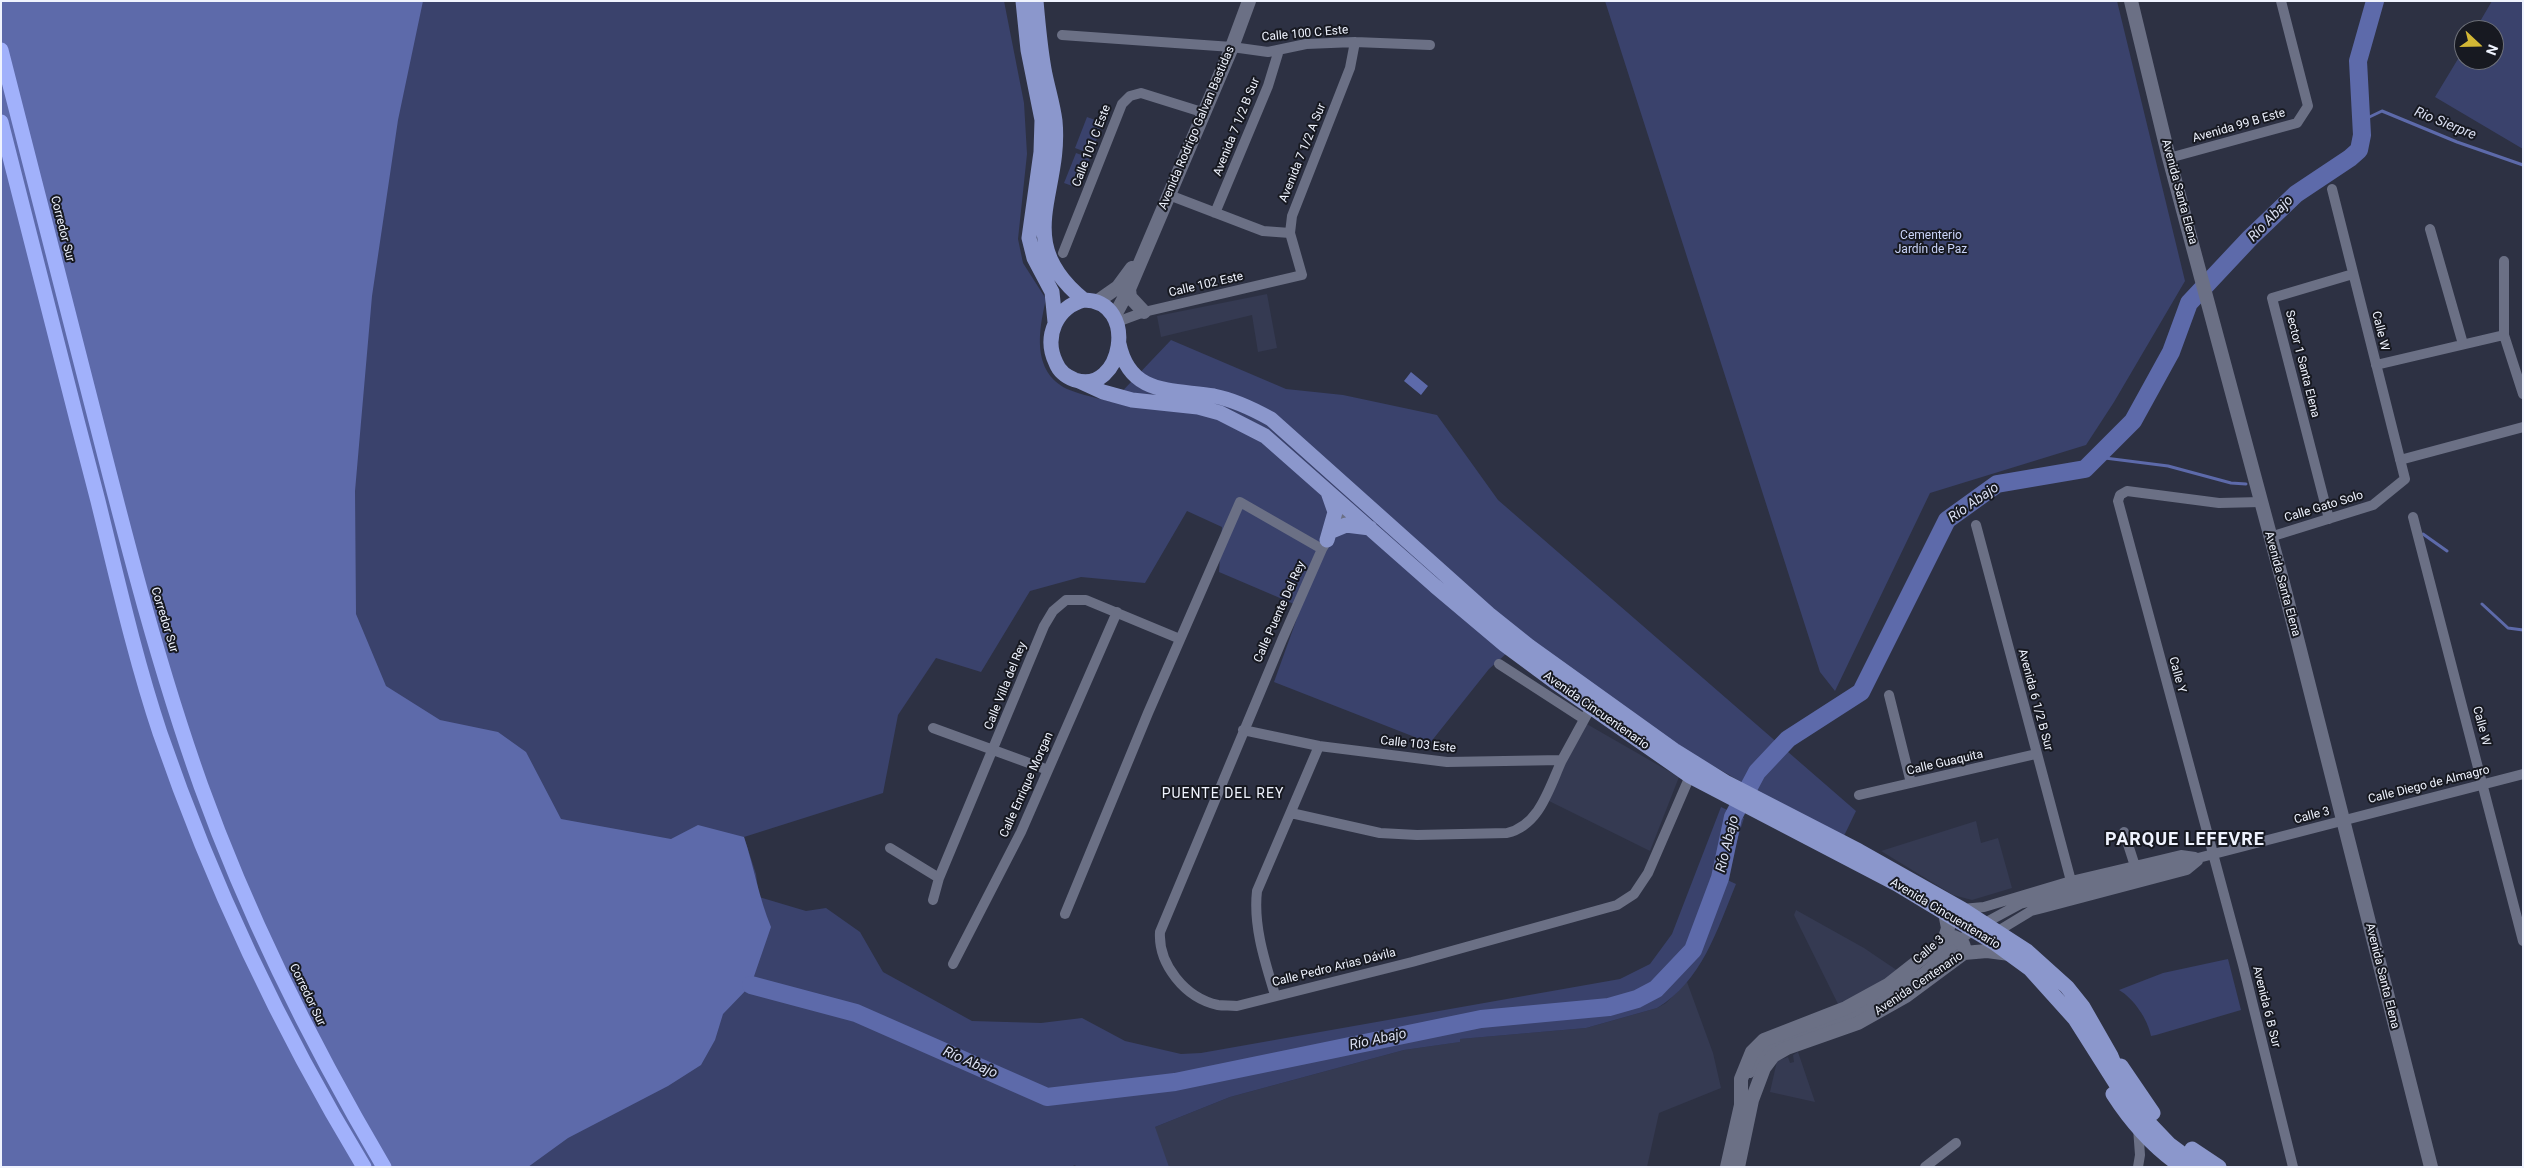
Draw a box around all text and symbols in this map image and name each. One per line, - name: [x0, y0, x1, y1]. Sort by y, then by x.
- north arrow: [2454, 20, 2504, 70]
- street label: Calle 100 C Este: [1261, 23, 1349, 45]
- text: N: [2483, 43, 2501, 57]
- street label: Avenida Rodrigo Galvan Bastidas: [1156, 44, 1238, 212]
- street label: Avenida 7 1/2 B Sur: [1211, 76, 1263, 178]
- street label: Avenida 7 1/2 A Sur: [1277, 102, 1329, 204]
- street label: Calle 101 C Este: [1070, 103, 1114, 189]
- water label: Rio Sierpre: [2412, 104, 2478, 144]
- street label: Avenida 99 B Este: [2191, 106, 2287, 146]
- street label: Avenida Santa Elena: [2158, 138, 2200, 246]
- water label: Río Abajo: [2245, 192, 2297, 246]
- street label: Corredor Sur: [47, 195, 77, 263]
- park label: Cementerio Jardín de Paz: [1895, 229, 1967, 257]
- street label: Calle 102 Este: [1167, 269, 1245, 301]
- street label: Sector 1 Santa Elena: [2282, 309, 2322, 419]
- street label: Calle W: [2368, 310, 2392, 352]
- water label: Río Abajo: [1946, 480, 2002, 526]
- street label: Calle Gato Solo: [2283, 488, 2365, 526]
- street label: Avenida Santa Elena: [2261, 530, 2303, 638]
- street label: Calle Puente Del Rey: [1251, 559, 1309, 665]
- street label: Corredor Sur: [147, 586, 181, 654]
- street label: Calle Villa del Rey: [982, 640, 1030, 732]
- street label: Avenida 6 1/2 B Sur: [2014, 647, 2056, 753]
- street label: Calle Y: [2165, 655, 2189, 695]
- street label: Avenida Cincuentenario: [1540, 669, 1652, 753]
- street label: Calle W: [2469, 705, 2493, 747]
- street label: Calle Enrique Morgan: [997, 730, 1057, 840]
- street label: Calle 103 Este: [1379, 734, 1457, 756]
- street label: Calle Guaquita: [1906, 747, 1984, 779]
- street label: Calle Diego de Almagro: [2367, 763, 2491, 807]
- district label: PUENTE DEL REY: [1160, 786, 1286, 802]
- street label: Calle 3: [2293, 804, 2331, 828]
- water label: Río Abajo: [1713, 814, 1743, 874]
- district label: PARQUE LEFEVRE: [2103, 829, 2267, 851]
- street label: Avenida Cincuentenario: [1887, 875, 2003, 953]
- street label: Avenida Santa Elena: [2362, 922, 2402, 1030]
- street label: Calle 3: [1911, 933, 1947, 967]
- street label: Calle Pedro Arias Dávila: [1271, 946, 1397, 990]
- street label: Avenida Centenario: [1872, 949, 1966, 1019]
- street label: Corredor Sur: [286, 962, 328, 1028]
- street label: Avenida 6 B Sur: [2249, 965, 2283, 1049]
- water label: Río Abajo: [1348, 1026, 1408, 1054]
- water label: Río Abajo: [940, 1044, 1000, 1082]

